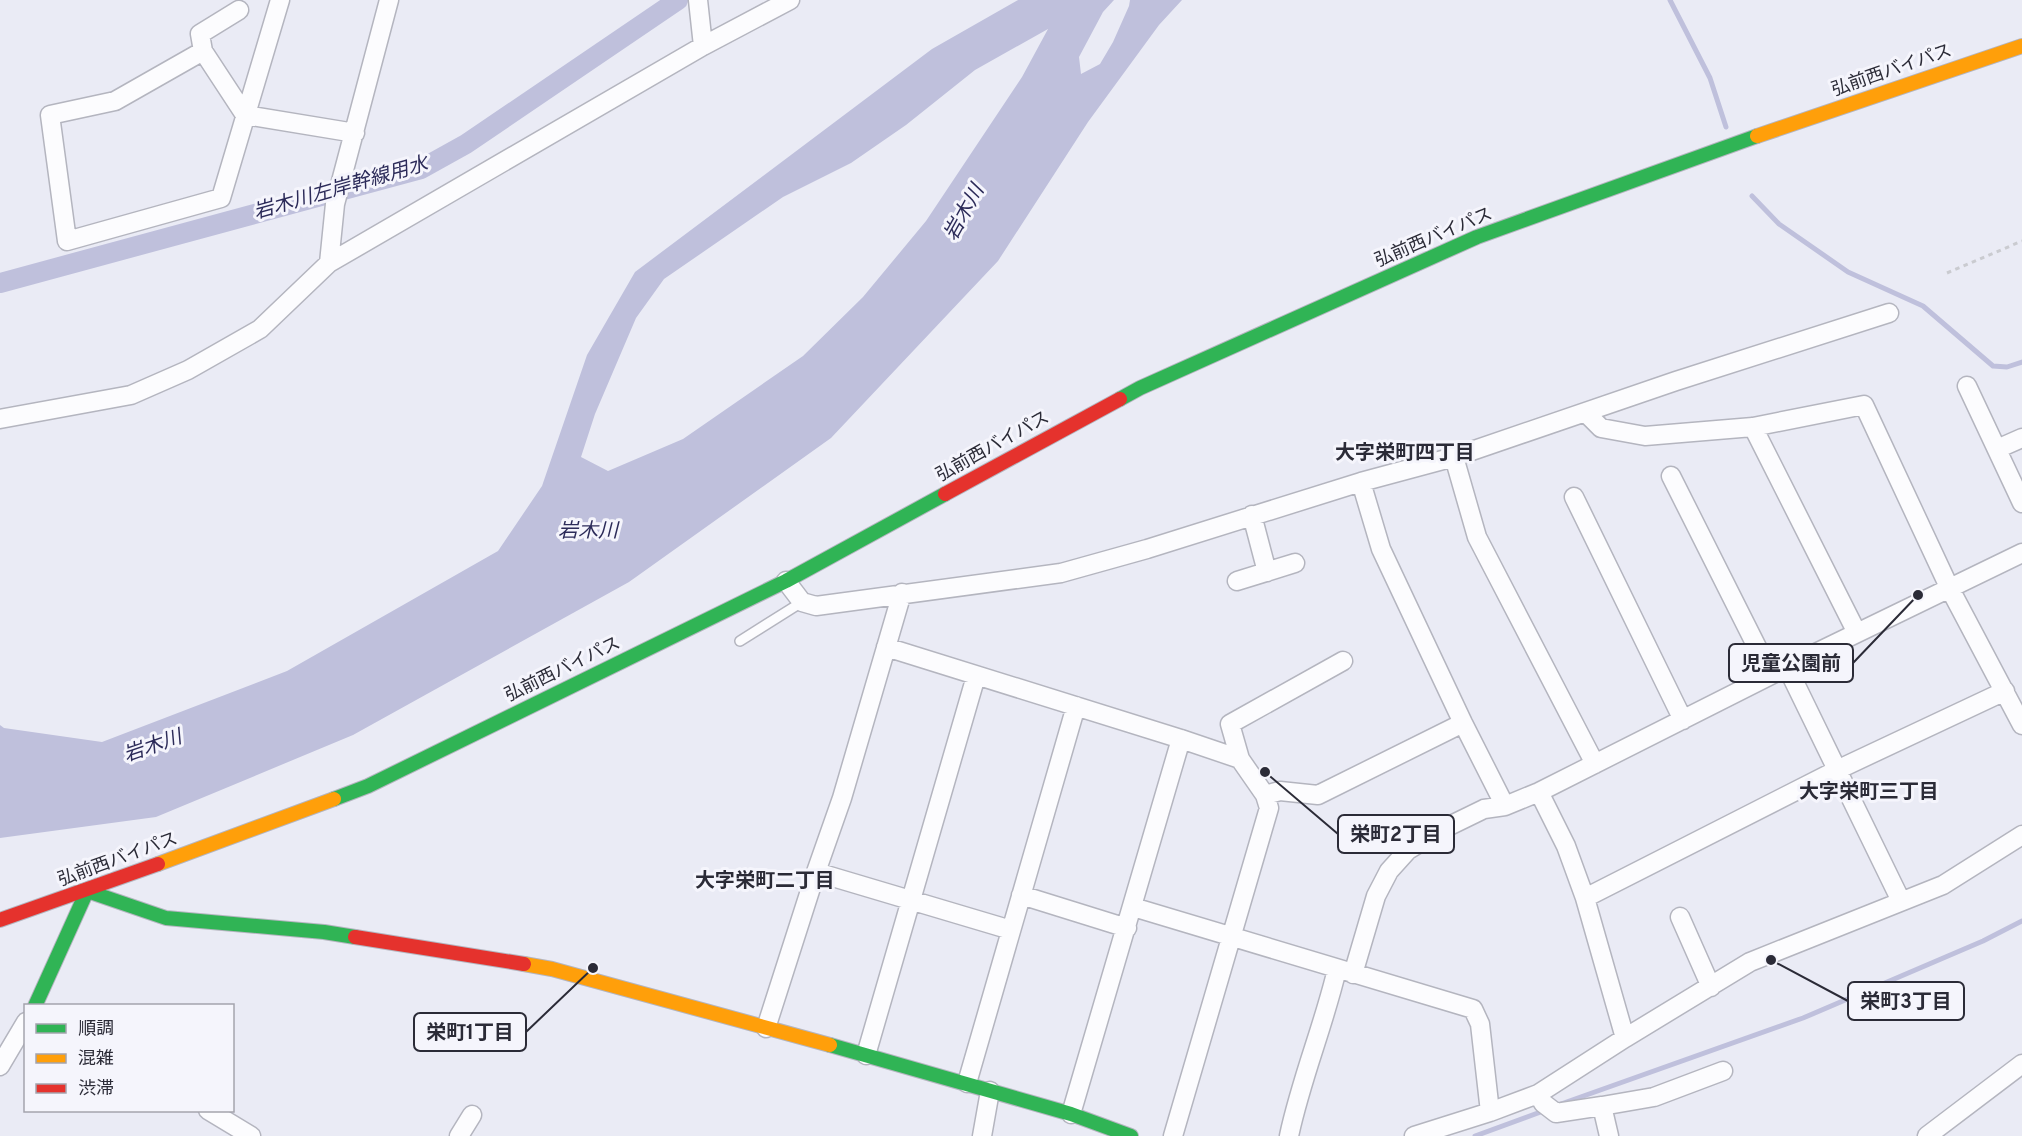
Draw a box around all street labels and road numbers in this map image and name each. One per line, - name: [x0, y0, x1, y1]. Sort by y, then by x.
- street label: 弘前西バイパス: [1829, 40, 1955, 102]
- street label: 弘前西バイパス: [1372, 203, 1496, 273]
- street label: 弘前西バイパス: [932, 406, 1054, 488]
- street label: 弘前西バイパス: [501, 632, 625, 708]
- street label: 弘前西バイパス: [55, 828, 181, 892]

